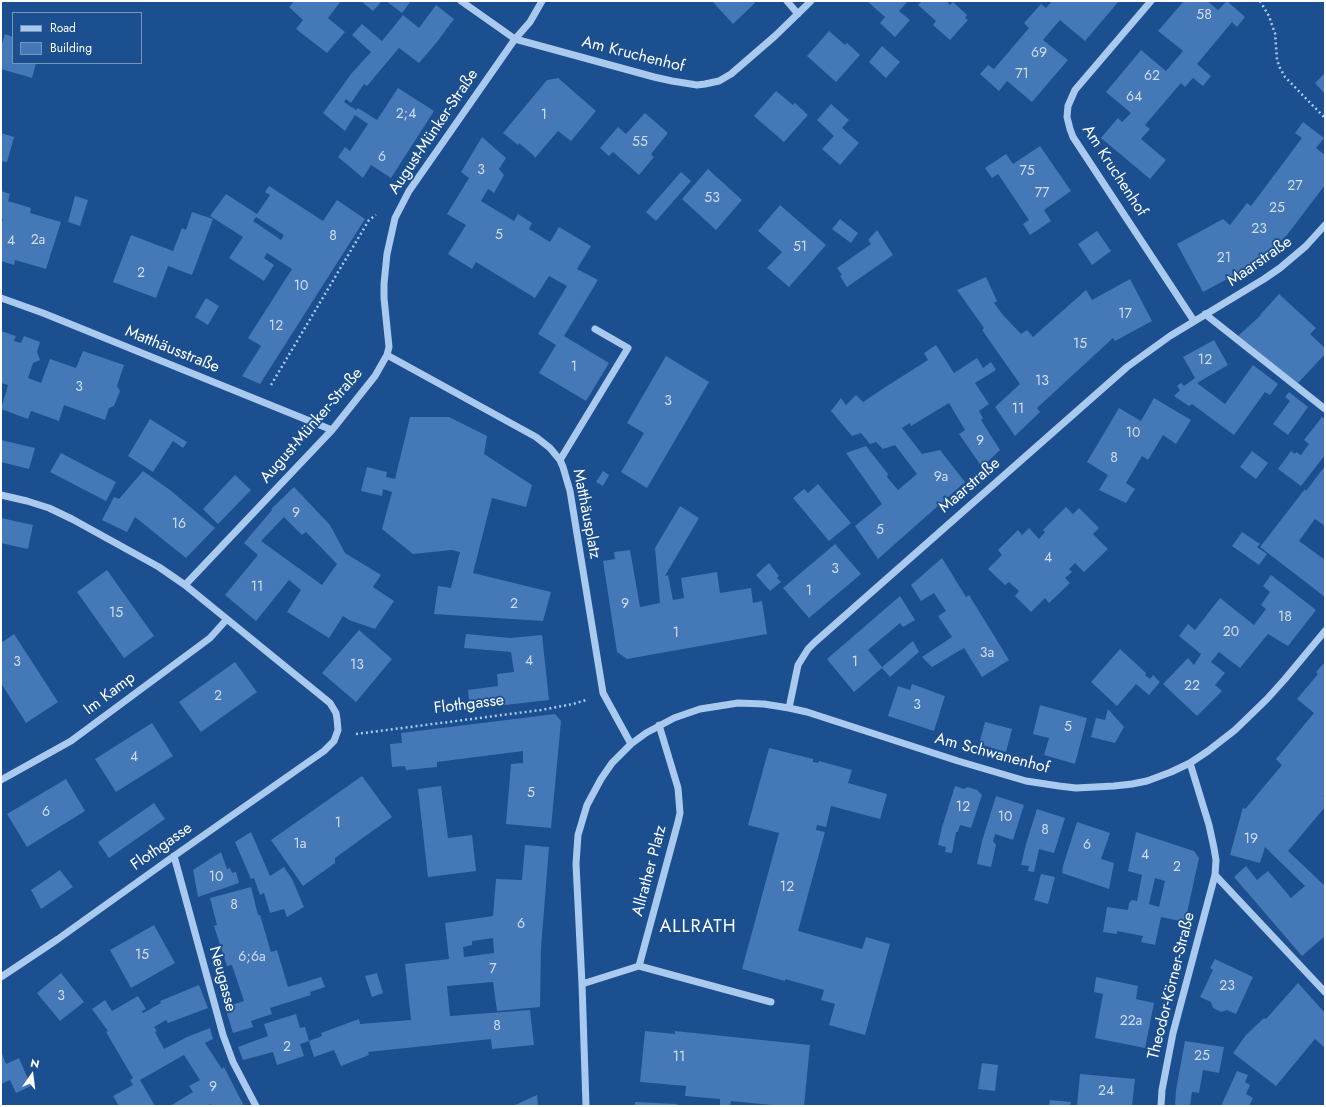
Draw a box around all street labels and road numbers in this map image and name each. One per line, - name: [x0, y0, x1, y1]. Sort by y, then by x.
- street label: Am Kruchenhof: [580, 33, 686, 77]
- street label: August-Münker-Straße: [385, 66, 483, 198]
- street label: Am Kruchenhof: [1077, 122, 1151, 220]
- street label: Maarstraße: [1224, 233, 1296, 291]
- street label: Matthäusstraße: [122, 322, 222, 378]
- street label: August-Münker-Straße: [257, 364, 367, 488]
- street label: Maarstraße: [936, 454, 1004, 518]
- street label: Matthäusplatz: [568, 467, 604, 561]
- street label: Im Kamp: [80, 668, 140, 720]
- street label: Flothgasse: [433, 691, 505, 719]
- street label: Am Schwanenhof: [933, 729, 1051, 779]
- street label: Flothgasse: [128, 819, 196, 875]
- street label: Allrather Platz: [629, 823, 671, 919]
- street label: Theodor-Körner-Straße: [1144, 910, 1200, 1062]
- street label: Neugasse: [204, 944, 240, 1014]

